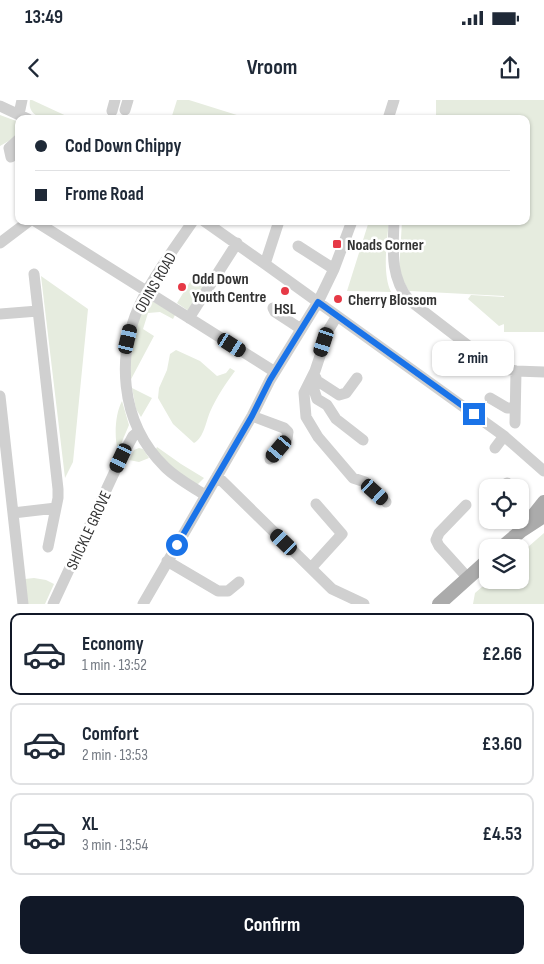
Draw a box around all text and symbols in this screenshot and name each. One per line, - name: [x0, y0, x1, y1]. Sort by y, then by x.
- text: 13:49: [25, 6, 63, 29]
- icon: back: [20, 54, 48, 82]
- text: Vroom: [247, 54, 297, 81]
- icon: share: [496, 54, 524, 82]
- text: Cod Down Chippy: [65, 135, 181, 158]
- text: Frome Road: [65, 183, 144, 206]
- place label: Noads Corner: [347, 236, 424, 255]
- marker: Noads Corner: [331, 238, 343, 250]
- street label: ODINS ROAD: [131, 249, 181, 316]
- place label: Odd Down Youth Centre: [192, 270, 266, 307]
- marker: Odd Down Youth Centre: [176, 281, 188, 293]
- marker: HSL: [279, 285, 291, 297]
- place label: Cherry Blossom: [348, 291, 437, 310]
- marker: Cherry Blossom: [332, 293, 344, 305]
- place label: HSL: [274, 300, 297, 319]
- car: [117, 323, 138, 355]
- car: [312, 325, 335, 359]
- car: [215, 331, 248, 359]
- callout: 2 min: [433, 342, 515, 376]
- text: 2 min: [458, 349, 488, 368]
- route end: [463, 403, 485, 425]
- car: [263, 433, 294, 465]
- car: [107, 441, 134, 475]
- car: [358, 476, 391, 508]
- map controls: [479, 479, 529, 589]
- button: locate: [479, 479, 529, 529]
- street label: SHICKLE GROVE: [63, 488, 116, 573]
- car: [267, 526, 300, 558]
- route start: [166, 534, 188, 556]
- button: layers: [479, 539, 529, 589]
- icon: car: [22, 632, 67, 677]
- text: Economy: [82, 633, 144, 656]
- text: £2.66: [482, 643, 522, 666]
- text: 1 min · 13:52: [82, 656, 147, 675]
- icon: car: [22, 722, 67, 767]
- text: Comfort: [82, 723, 139, 746]
- text: £3.60: [482, 733, 522, 756]
- text: 2 min · 13:53: [82, 746, 148, 765]
- icon: car: [22, 812, 67, 857]
- text: XL: [82, 813, 98, 836]
- text: £4.53: [482, 823, 522, 846]
- text: 3 min · 13:54: [82, 836, 148, 855]
- button: Confirm: [20, 896, 524, 954]

